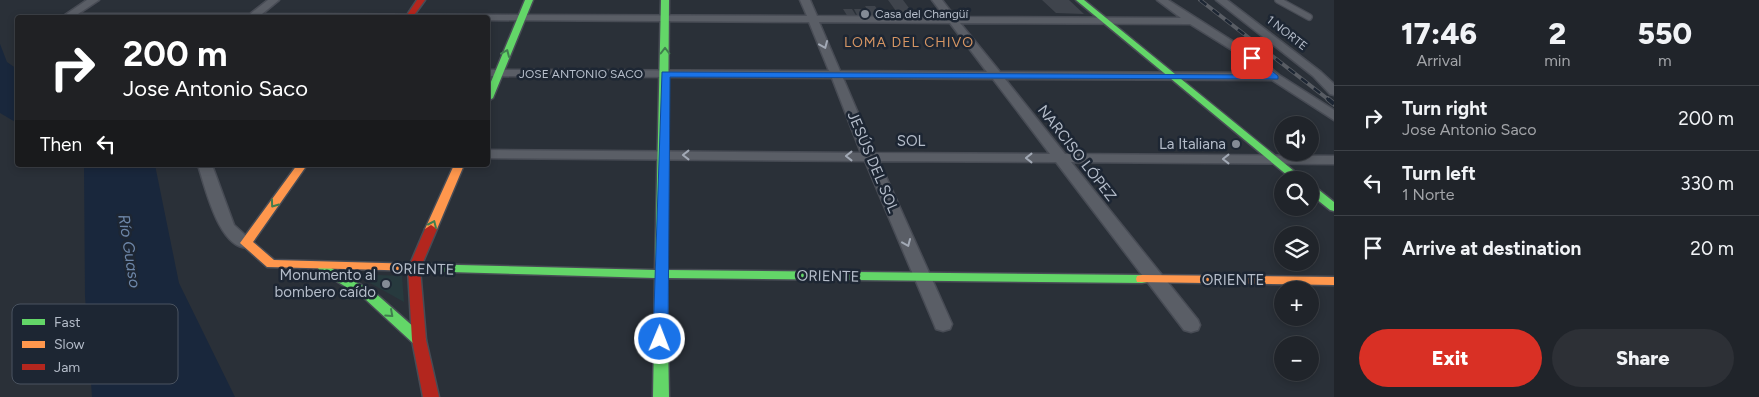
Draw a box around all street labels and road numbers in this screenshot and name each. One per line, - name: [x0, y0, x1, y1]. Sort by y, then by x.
- street label: 1 NORTE: [1264, 13, 1310, 53]
- street label: JOSE ANTONIO SACO: [519, 67, 643, 81]
- street label: NARCISO LÓPEZ: [1034, 101, 1120, 205]
- street label: JESÚS DEL SOL: [843, 108, 903, 216]
- street label: SOL: [897, 132, 926, 150]
- street label: ORIENTE: [391, 259, 455, 279]
- street label: ORIENTE: [796, 266, 860, 286]
- street label: ORIENTE: [1202, 271, 1264, 289]

